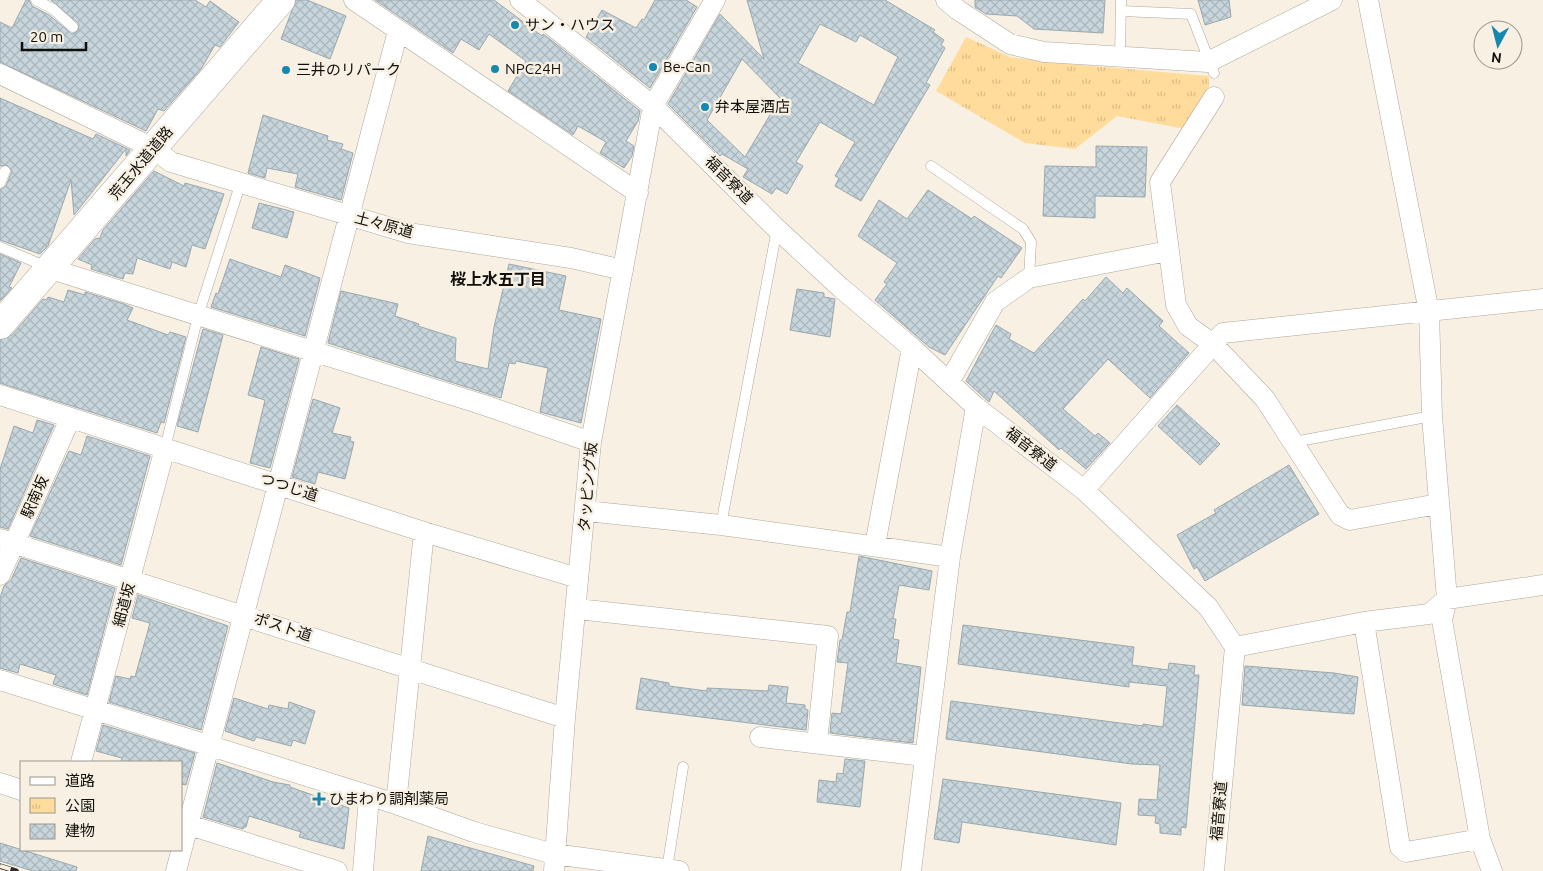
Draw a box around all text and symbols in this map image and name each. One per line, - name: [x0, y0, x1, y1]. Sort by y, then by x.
- place label: サン・ハウス: [525, 16, 615, 33]
- marker: サン・ハウス: [509, 19, 521, 31]
- scale bar: [22, 20, 86, 52]
- north arrow: [1473, 20, 1523, 70]
- text: 20 m: [30, 28, 63, 45]
- text: N: [1490, 49, 1503, 66]
- place label: Be-Can: [663, 58, 711, 75]
- place label: NPC24H: [505, 60, 561, 77]
- place label: 三井のリパーク: [296, 61, 401, 78]
- marker: Be-Can: [647, 61, 659, 73]
- marker: NPC24H: [489, 63, 501, 75]
- marker: 三井のリパーク: [280, 64, 292, 76]
- place label: 弁本屋酒店: [715, 98, 790, 115]
- marker: 弁本屋酒店: [699, 101, 711, 113]
- street label: 荒玉水道道路: [105, 123, 176, 203]
- street label: 福音寮道: [702, 152, 757, 207]
- street label: 土々原道: [353, 209, 415, 240]
- district label: 桜上水五丁目: [450, 270, 546, 288]
- street label: 福音寮道: [1002, 423, 1060, 474]
- street label: タッピング坂: [575, 441, 600, 533]
- street label: つつじ道: [258, 469, 320, 504]
- street label: 駅南坂: [18, 473, 51, 521]
- street label: 細道坂: [109, 581, 138, 629]
- street label: ポスト道: [252, 609, 314, 644]
- legend: [20, 761, 182, 851]
- text: 道路: [65, 772, 95, 789]
- street label: 福音寮道: [1207, 780, 1230, 842]
- place label: ひまわり調剤薬局: [329, 790, 449, 807]
- marker: ひまわり調剤薬局: [313, 793, 325, 805]
- text: 公園: [65, 797, 95, 814]
- text: 建物: [65, 822, 95, 839]

